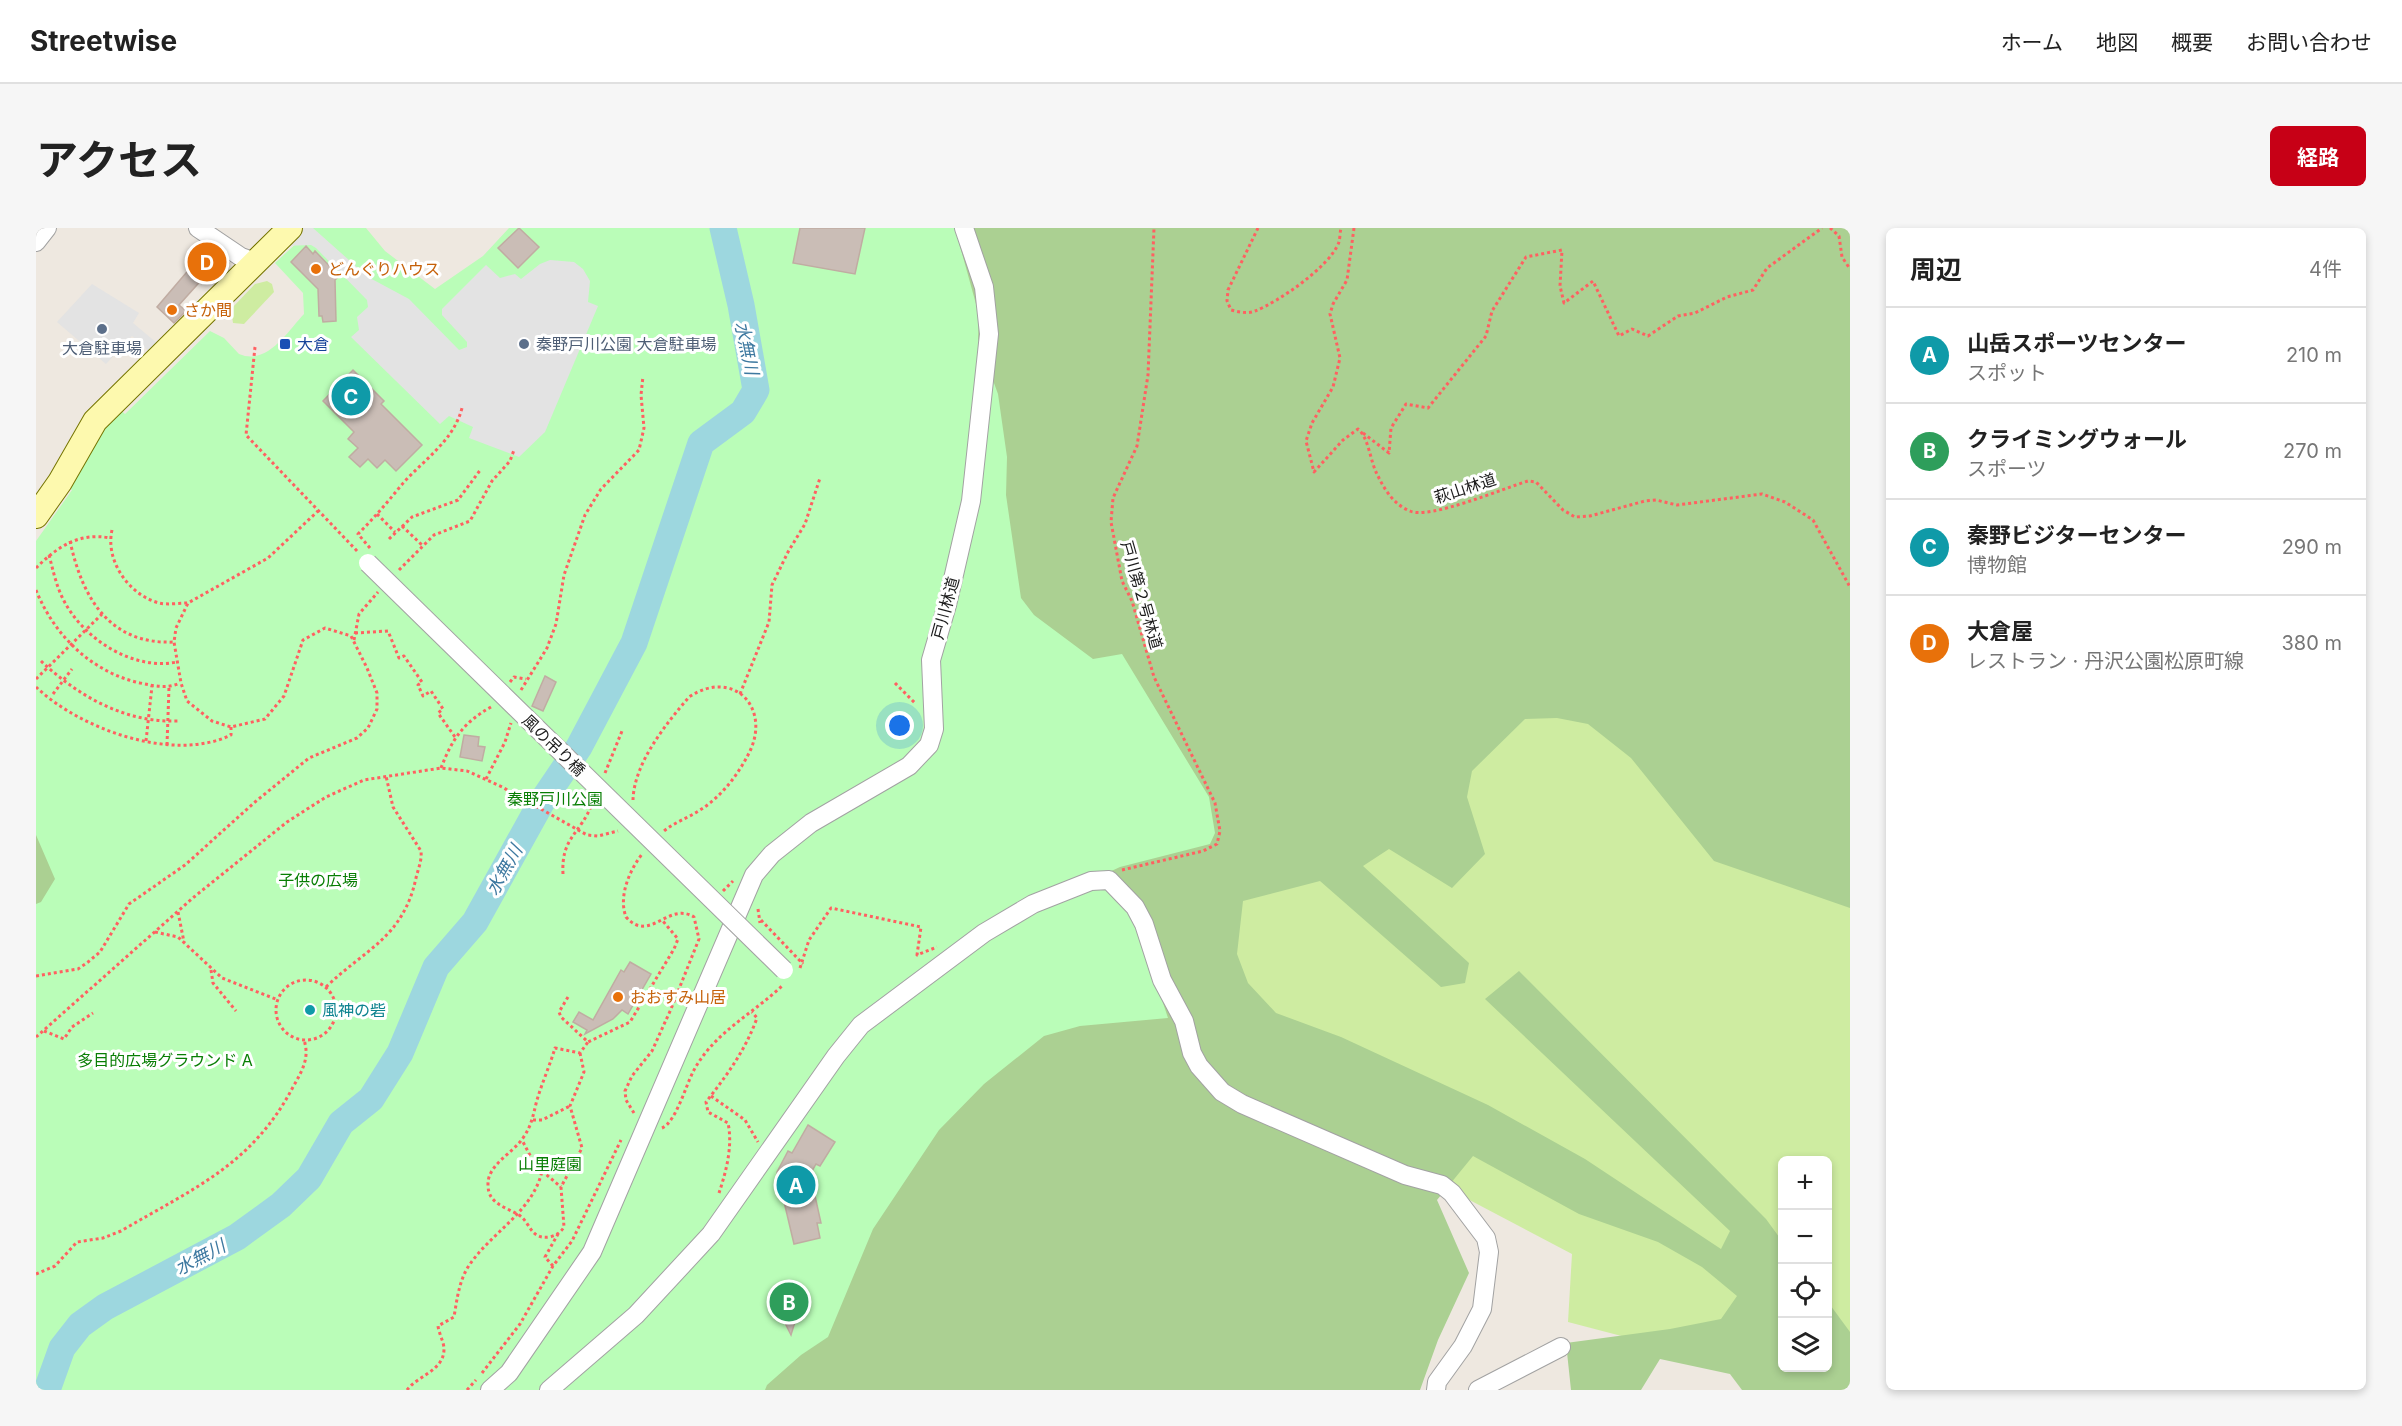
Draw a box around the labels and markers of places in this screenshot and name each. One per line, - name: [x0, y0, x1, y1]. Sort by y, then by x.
- pin: D: [188, 240, 226, 285]
- place label: どんぐりハウス: [328, 259, 440, 279]
- marker: どんぐりハウス: [309, 262, 323, 276]
- place label: さか間: [184, 300, 232, 320]
- marker: さか間: [165, 303, 179, 317]
- marker: 大倉駐車場: [95, 322, 109, 336]
- place label: 大倉: [297, 334, 329, 354]
- place label: 秦野戸川公園 大倉駐車場: [536, 334, 717, 354]
- marker: 大倉: [278, 337, 292, 351]
- marker: 秦野戸川公園 大倉駐車場: [517, 337, 531, 351]
- place label: 大倉駐車場: [62, 338, 142, 358]
- pin: C: [332, 374, 370, 418]
- place label: おおすみ山居: [630, 987, 726, 1007]
- marker: おおすみ山居: [611, 990, 625, 1004]
- place label: 風神の砦: [322, 1000, 386, 1020]
- marker: 風神の砦: [303, 1003, 317, 1017]
- pin: A: [776, 1162, 816, 1208]
- pin: B: [770, 1280, 808, 1324]

